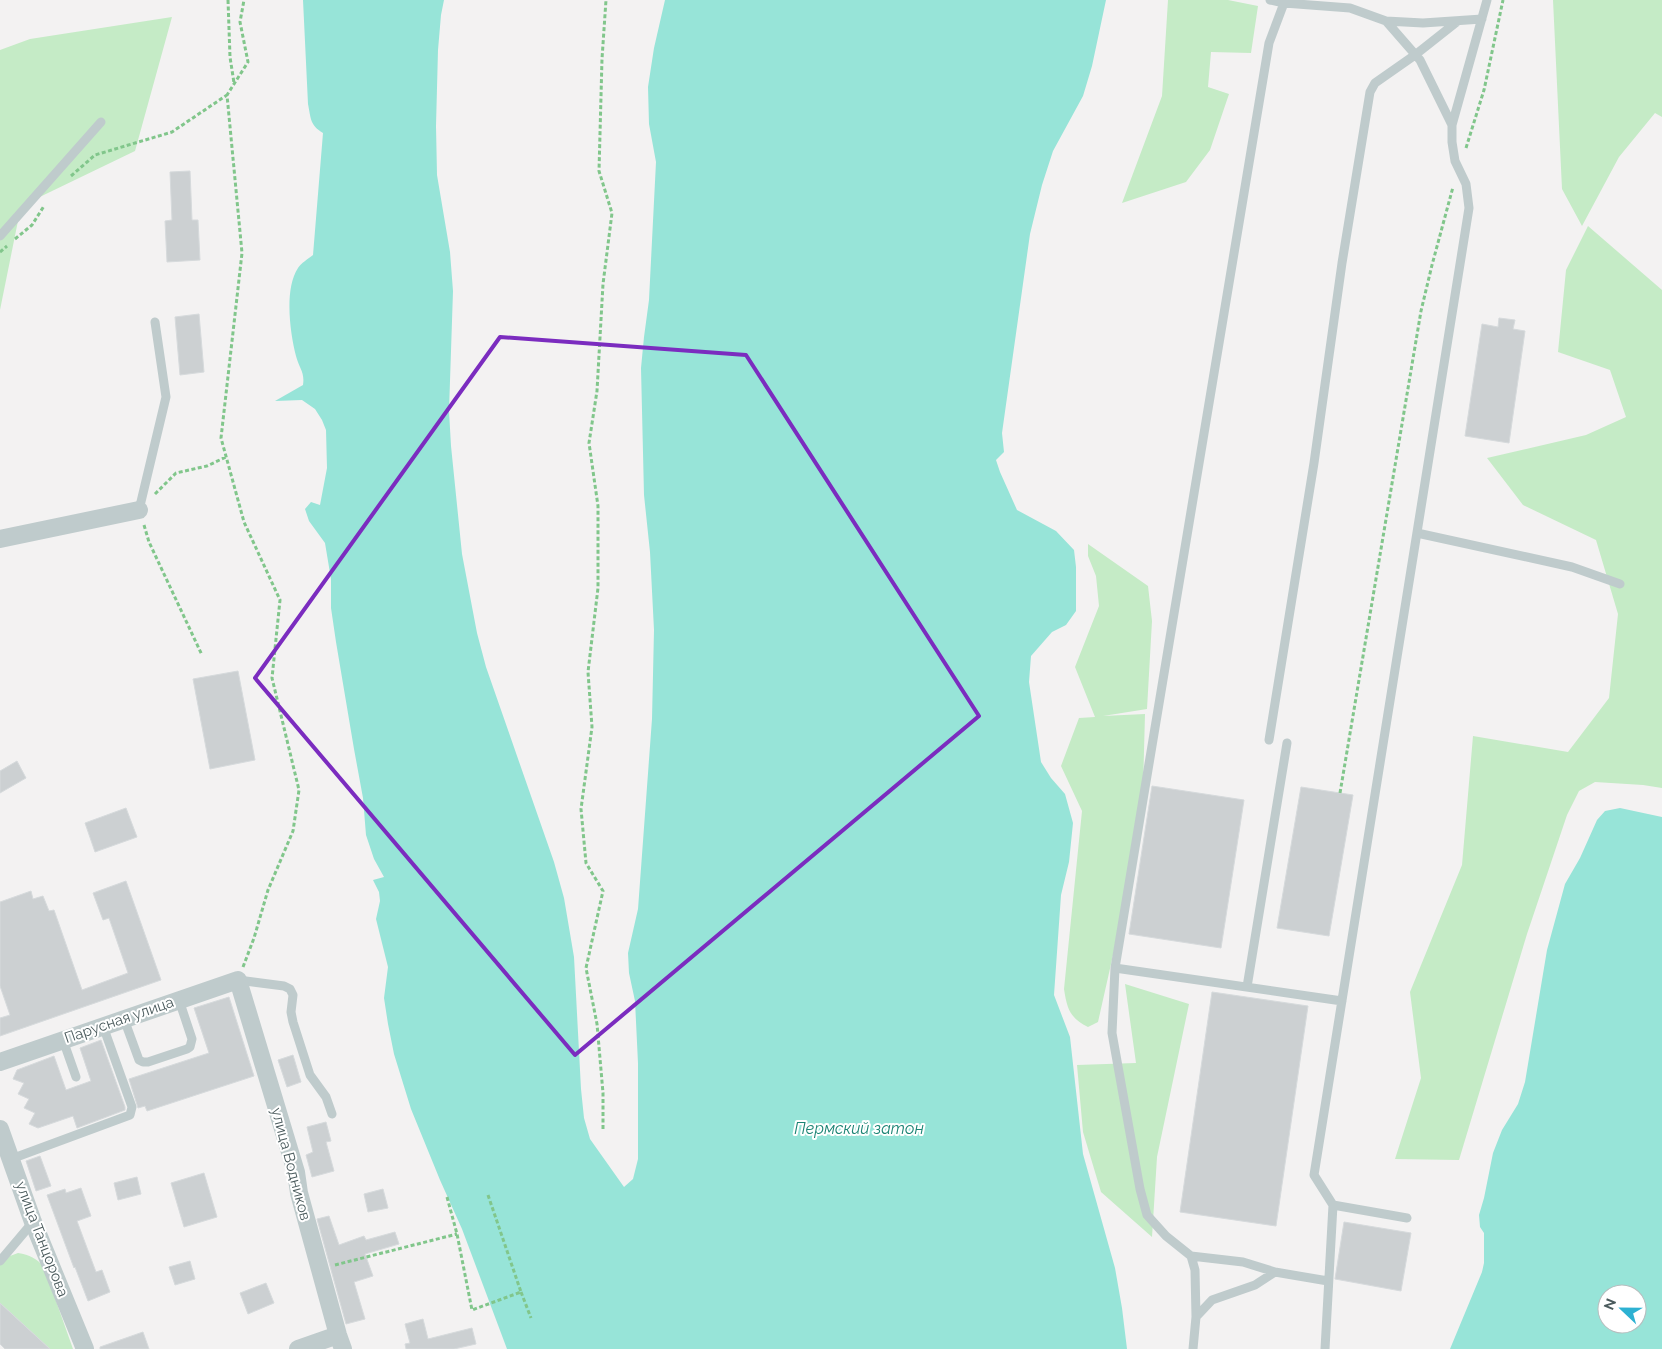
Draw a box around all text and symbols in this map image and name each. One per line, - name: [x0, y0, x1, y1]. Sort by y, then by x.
- street label: Парусная улица: [62, 993, 176, 1047]
- street label: улица Водников: [267, 1106, 315, 1222]
- water label: Пермский затон: [794, 1119, 924, 1138]
- street label: улица Танцорова: [12, 1179, 72, 1299]
- north arrow: [1597, 1284, 1647, 1334]
- text: N: [1601, 1296, 1619, 1312]

